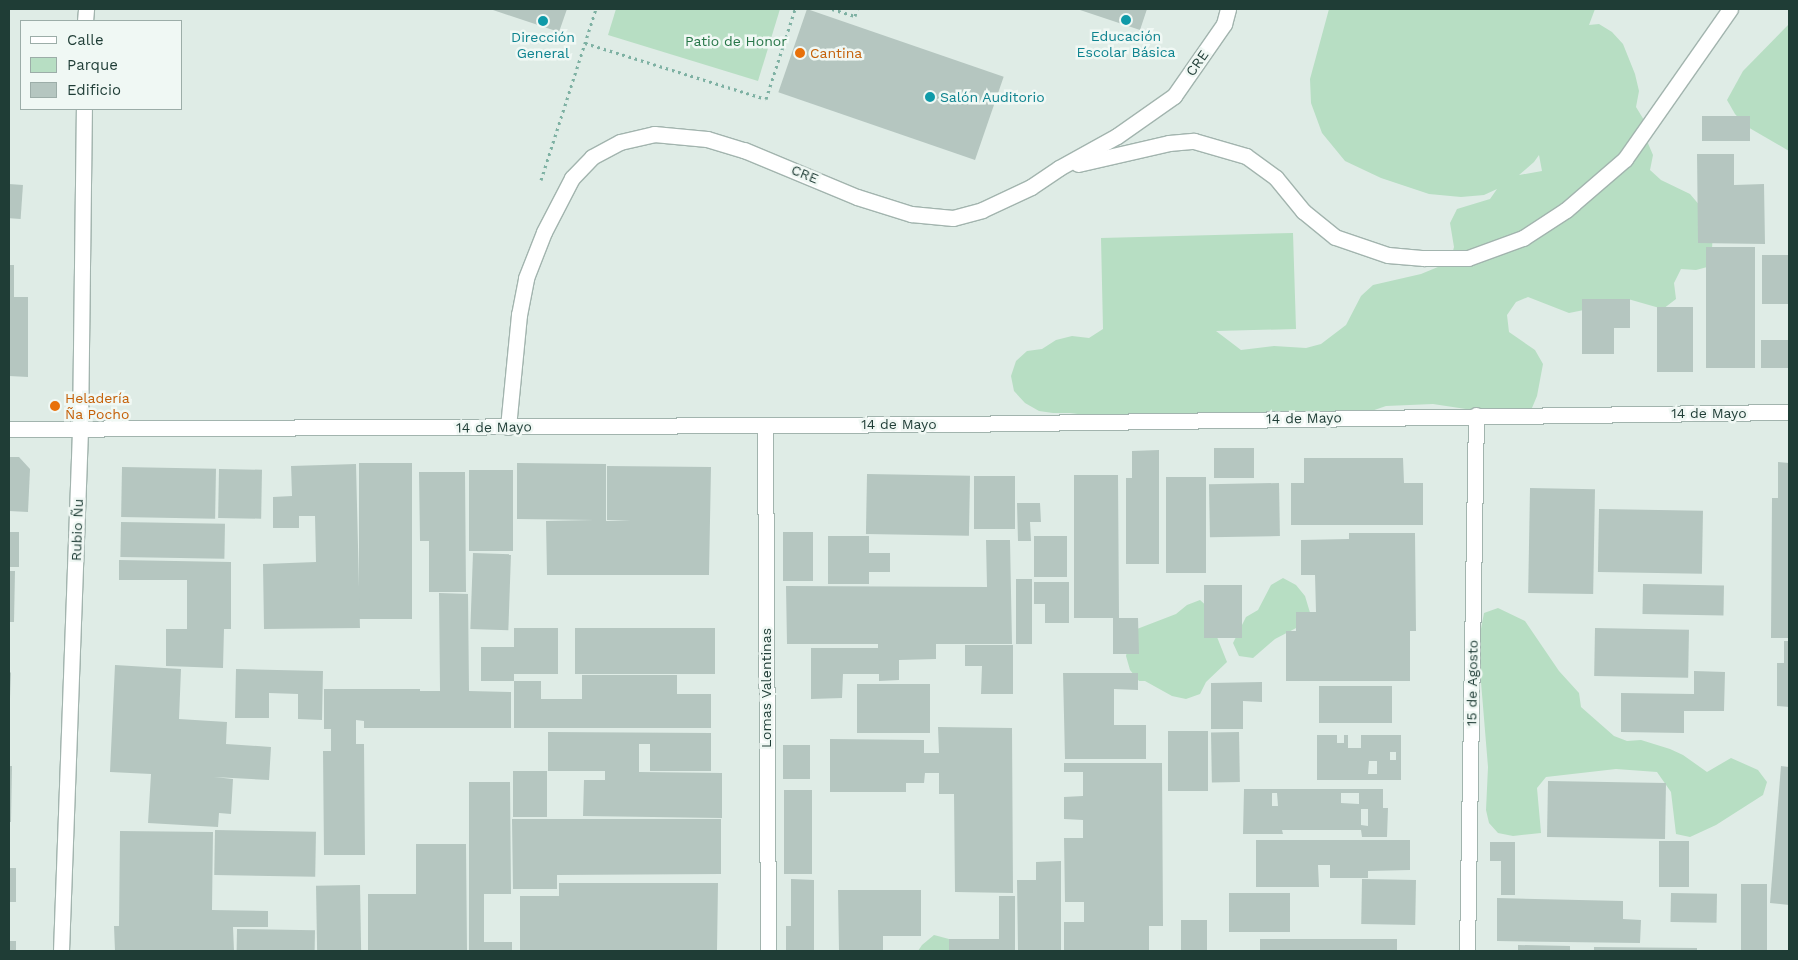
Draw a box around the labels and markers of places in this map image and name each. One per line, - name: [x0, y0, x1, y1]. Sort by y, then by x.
- marker: Educación Escolar Básica: [1120, 14, 1132, 26]
- marker: Dirección General: [537, 15, 549, 27]
- place label: Educación Escolar Básica: [1076, 28, 1176, 60]
- place label: Dirección General: [511, 29, 575, 62]
- place label: Cantina: [810, 45, 862, 61]
- marker: Cantina: [794, 47, 806, 59]
- place label: Salón Auditorio: [940, 89, 1045, 105]
- marker: Salón Auditorio: [924, 91, 936, 103]
- place label: Heladería Ña Pocho: [65, 390, 130, 422]
- marker: Heladería Ña Pocho: [49, 400, 61, 412]

